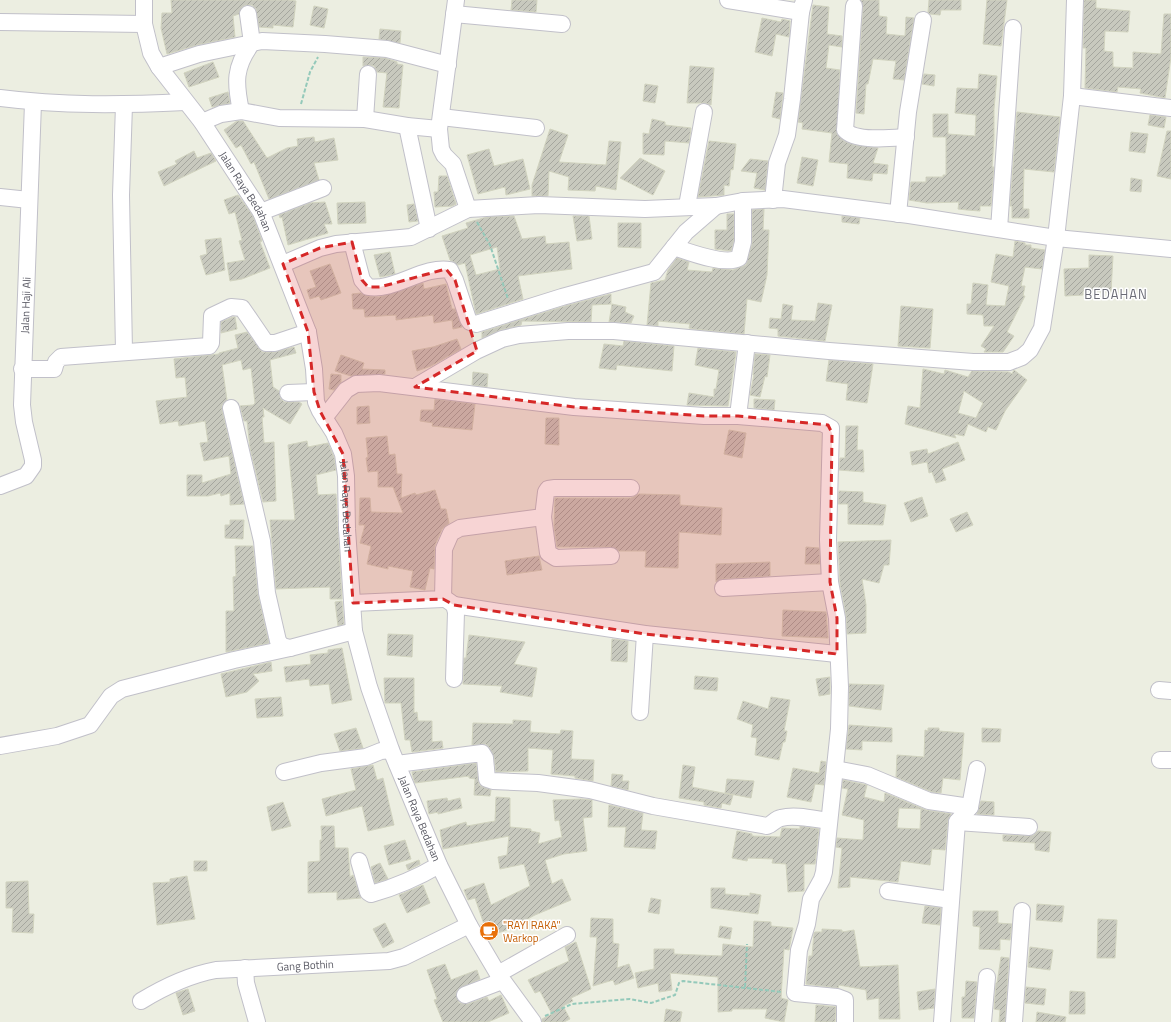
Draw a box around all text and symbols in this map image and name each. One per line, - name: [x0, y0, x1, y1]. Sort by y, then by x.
- street label: Jalan Raya Bedahan: [215, 148, 276, 234]
- street label: Jalan Haji Ali: [17, 277, 35, 334]
- district label: BEDAHAN: [1084, 284, 1148, 304]
- street label: Jalan Raya Bedahan: [336, 459, 357, 553]
- street label: Jalan Raya Bedahan: [395, 773, 445, 864]
- place label: "RAYI RAKA" Warkop: [503, 917, 561, 946]
- cafe icon: "RAYI RAKA" Warkop: [478, 920, 500, 942]
- street label: Gang Bothin: [276, 956, 334, 975]

